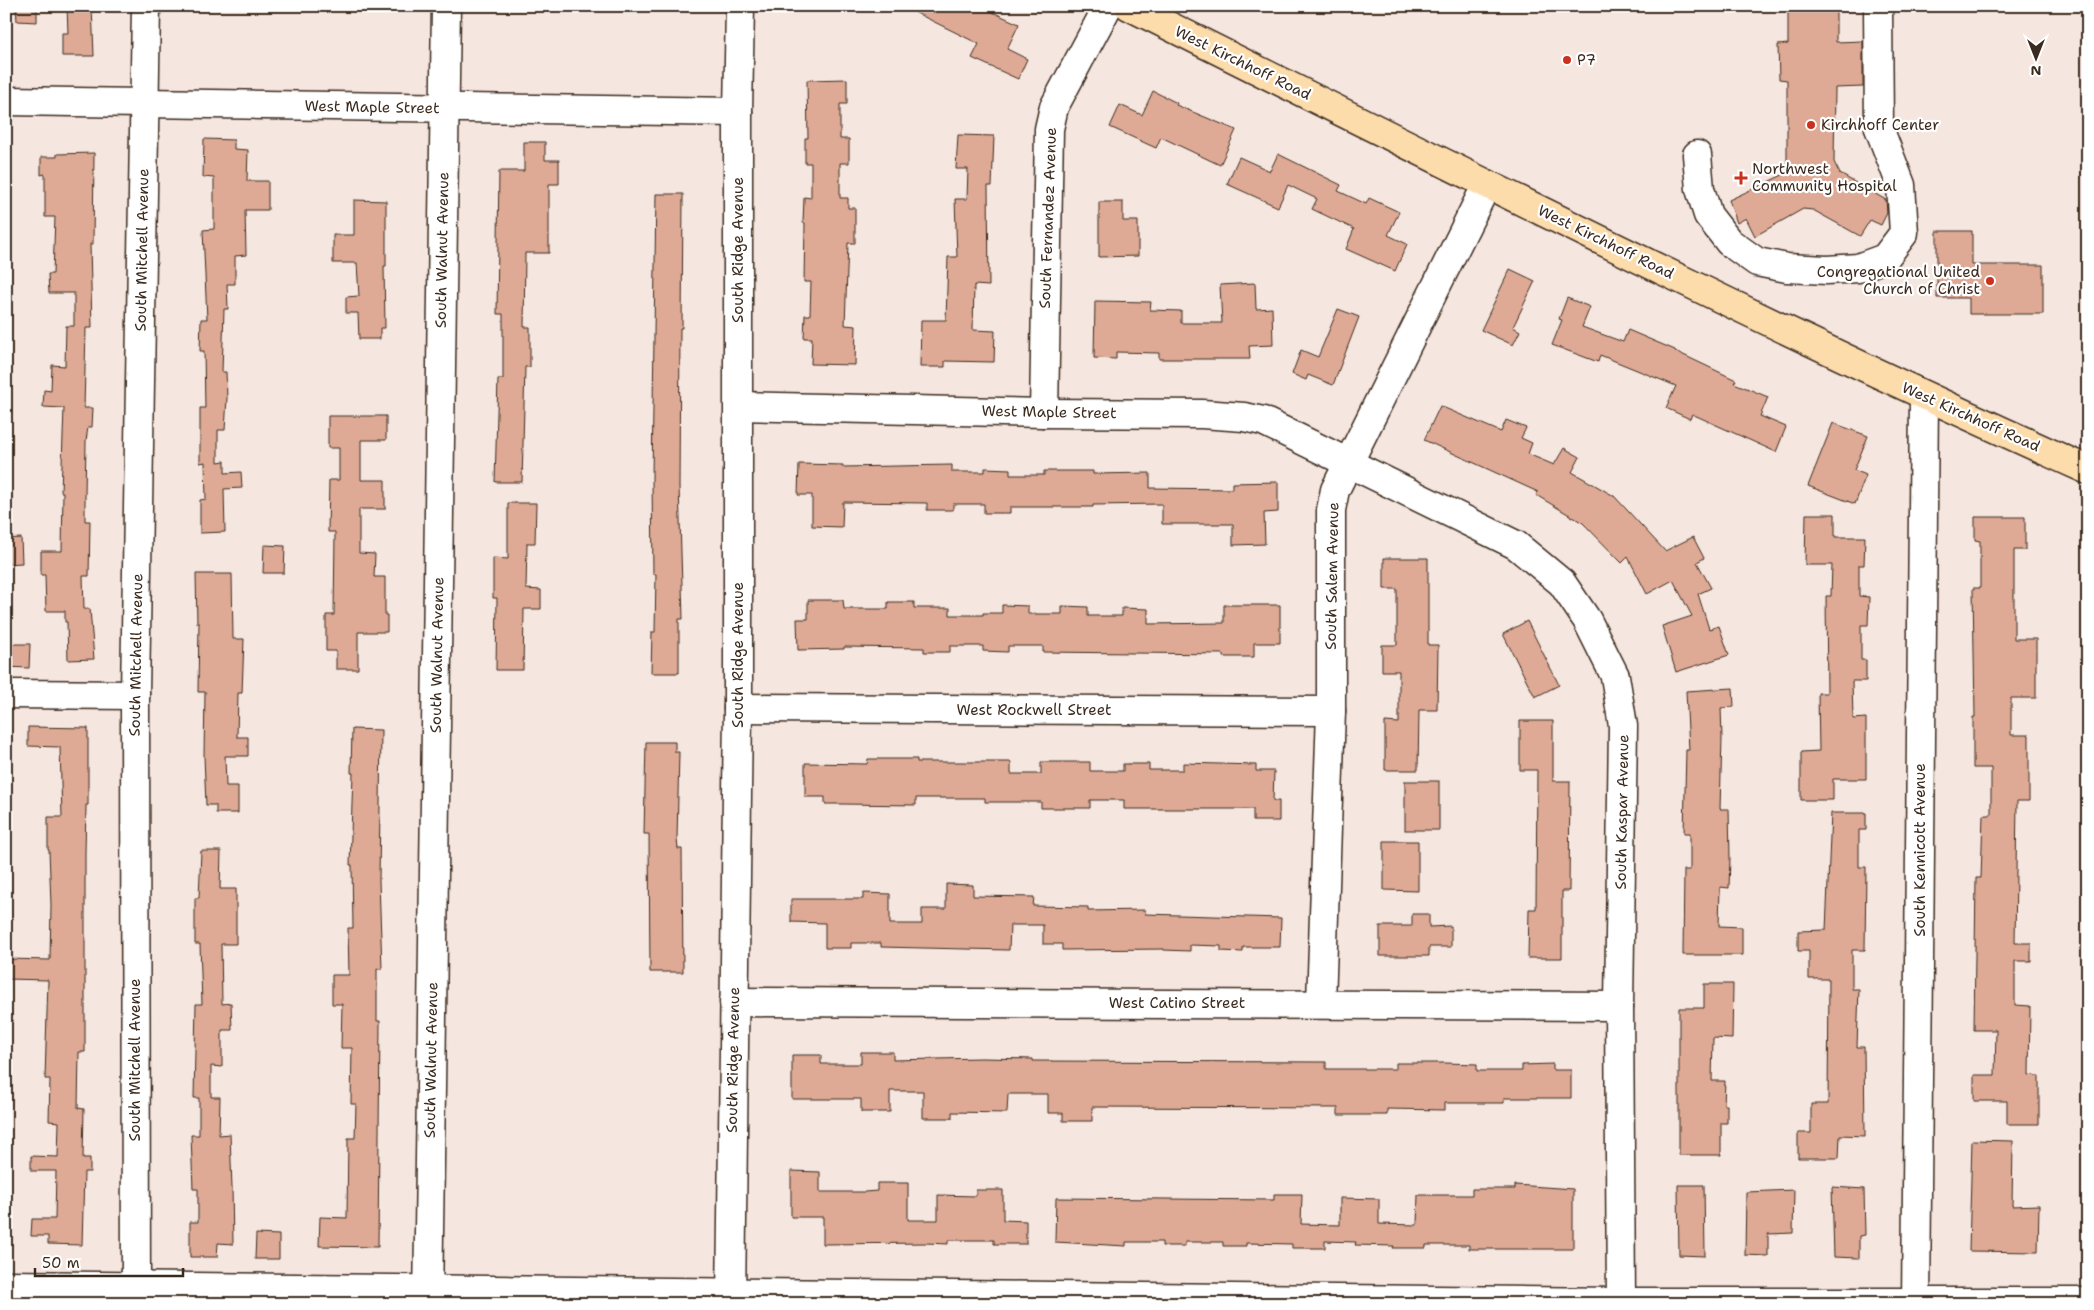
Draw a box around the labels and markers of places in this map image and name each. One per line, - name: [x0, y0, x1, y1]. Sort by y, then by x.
- place label: P7: [1577, 50, 1596, 70]
- marker: P7: [1561, 54, 1573, 66]
- place label: Kirchhoff Center: [1821, 115, 1939, 135]
- marker: Kirchhoff Center: [1805, 119, 1817, 131]
- place label: Northwest Community Hospital: [1752, 159, 1897, 196]
- marker: Northwest Community Hospital: [1734, 171, 1748, 185]
- place label: Congregational United Church of Christ: [1817, 262, 1980, 299]
- marker: Congregational United Church of Christ: [1984, 275, 1996, 287]

